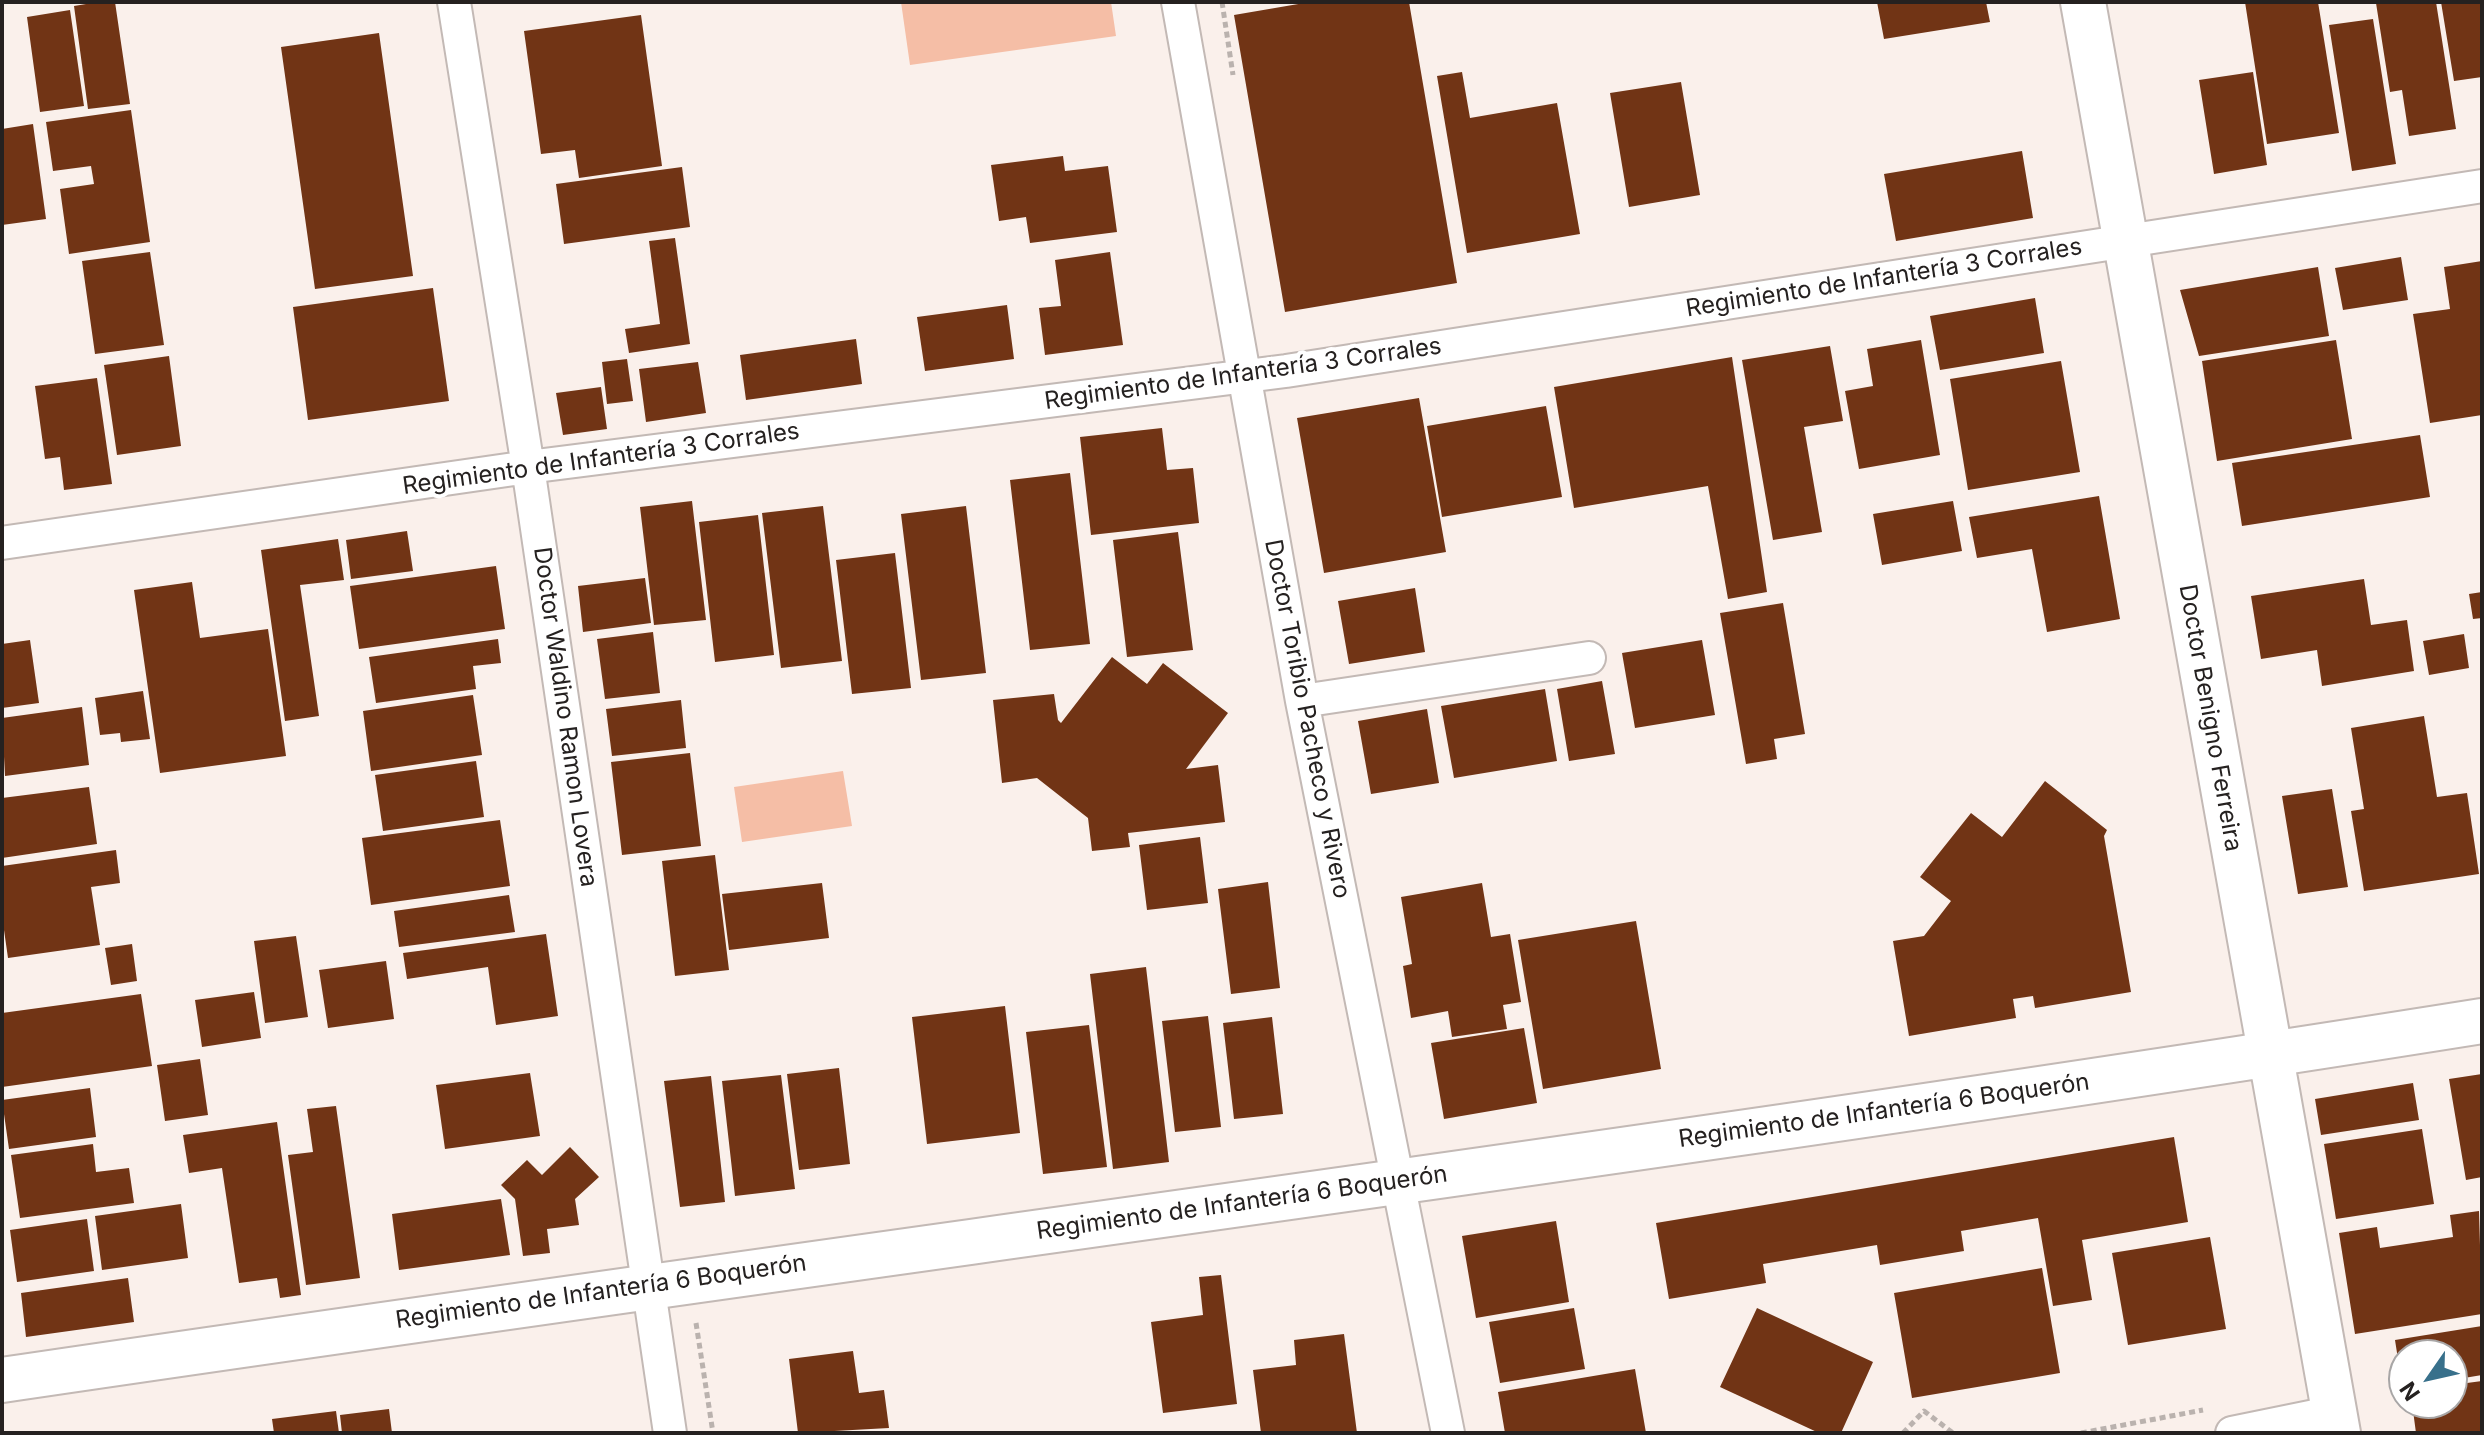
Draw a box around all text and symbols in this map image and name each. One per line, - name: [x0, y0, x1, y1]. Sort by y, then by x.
- street label: Regimiento de Infantería 3 Corrales: [1684, 232, 2084, 324]
- street label: Regimiento de Infantería 3 Corrales: [1043, 332, 1443, 416]
- street label: Regimiento de Infantería 3 Corrales: [401, 417, 801, 501]
- street label: Doctor Toribio Pacheco y Rivero: [1258, 537, 1356, 901]
- street label: Doctor Waldino Ramon Lovera: [527, 545, 603, 889]
- street label: Doctor Benigno Ferreira: [2172, 582, 2248, 854]
- street label: Regimiento de Infantería 6 Boquerón: [1677, 1068, 2091, 1154]
- street label: Regimiento de Infantería 6 Boquerón: [1035, 1160, 1449, 1246]
- street label: Regimiento de Infantería 6 Boquerón: [394, 1249, 808, 1335]
- north arrow: [2388, 1339, 2468, 1419]
- text: N: [2394, 1377, 2425, 1406]

